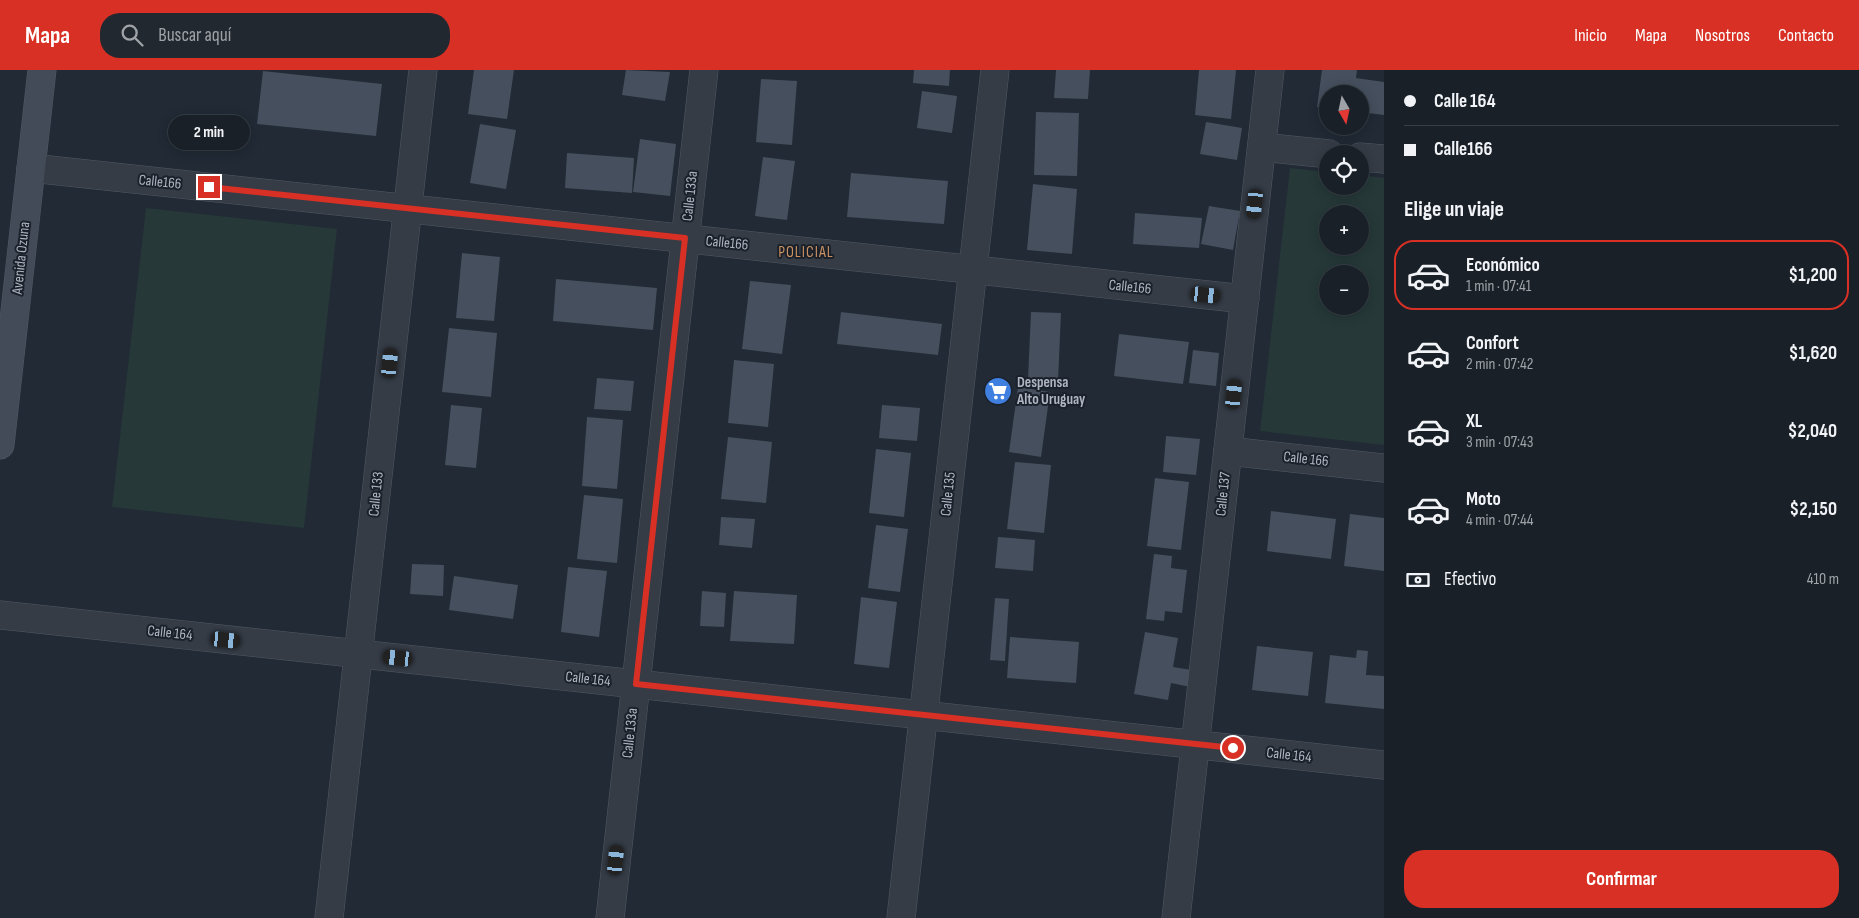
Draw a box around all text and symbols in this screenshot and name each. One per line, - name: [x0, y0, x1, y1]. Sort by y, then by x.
- search box: [100, 13, 450, 58]
- text: Mapa: [25, 21, 70, 50]
- icon: search: [118, 21, 146, 49]
- text: Buscar aquí: [158, 24, 231, 47]
- text: Inicio: [1574, 25, 1607, 46]
- text: Mapa: [1635, 25, 1667, 46]
- text: Nosotros: [1695, 25, 1750, 46]
- text: Contacto: [1778, 25, 1834, 46]
- north arrow: [1319, 85, 1369, 135]
- map controls: [1319, 85, 1369, 315]
- text: Calle 164: [1434, 90, 1496, 113]
- callout: 2 min: [168, 114, 250, 150]
- text: 2 min: [194, 123, 224, 142]
- text: Calle166: [1434, 138, 1493, 161]
- button: locate: [1319, 145, 1369, 195]
- street label: Calle166: [138, 170, 182, 194]
- street label: Calle 133a: [678, 170, 702, 222]
- route end: [198, 176, 220, 198]
- car: [1245, 188, 1264, 220]
- text: Elige un viaje: [1404, 196, 1504, 223]
- button: +: [1319, 205, 1369, 255]
- street label: Avenida Ozuna: [8, 221, 34, 296]
- street label: Calle166: [705, 231, 749, 255]
- district label: POLICIAL: [778, 243, 834, 262]
- icon: car: [1406, 253, 1451, 298]
- text: Económico: [1466, 254, 1540, 277]
- text: $1,200: [1789, 264, 1837, 287]
- button: −: [1319, 265, 1369, 315]
- street label: Calle166: [1108, 275, 1152, 299]
- text: 1 min · 07:41: [1466, 277, 1531, 296]
- car: [1190, 286, 1221, 304]
- icon: car: [1406, 331, 1451, 376]
- text: Confort: [1466, 332, 1519, 355]
- text: $1,620: [1789, 342, 1837, 365]
- car: [380, 347, 399, 379]
- text: 2 min · 07:42: [1466, 355, 1533, 374]
- place label: Despensa Alto Uruguay: [1016, 373, 1086, 409]
- supermarket icon: Despensa Alto Uruguay: [983, 376, 1013, 406]
- car: [1224, 378, 1243, 410]
- icon: car: [1406, 409, 1451, 454]
- text: XL: [1466, 410, 1482, 433]
- text: $2,040: [1788, 420, 1837, 443]
- text: 3 min · 07:43: [1466, 433, 1534, 452]
- street label: Calle 166: [1283, 447, 1329, 471]
- street label: Calle 133: [364, 471, 388, 517]
- street label: Calle 135: [936, 471, 960, 517]
- street label: Calle 137: [1211, 471, 1235, 517]
- icon: car: [1406, 487, 1451, 532]
- text: Moto: [1466, 488, 1501, 511]
- text: $2,150: [1790, 498, 1837, 521]
- text: 4 min · 07:44: [1466, 511, 1533, 530]
- icon: cash: [1404, 566, 1432, 594]
- text: Efectivo: [1444, 568, 1496, 591]
- text: 410 m: [1807, 570, 1839, 589]
- street label: Calle 164: [147, 621, 193, 645]
- car: [210, 631, 241, 649]
- car: [382, 649, 413, 667]
- street label: Calle 164: [565, 667, 611, 691]
- street label: Calle 133a: [618, 707, 642, 759]
- route start: [1222, 737, 1244, 759]
- street label: Calle 164: [1266, 743, 1312, 767]
- car: [606, 844, 625, 876]
- button: Confirmar: [1404, 850, 1839, 908]

